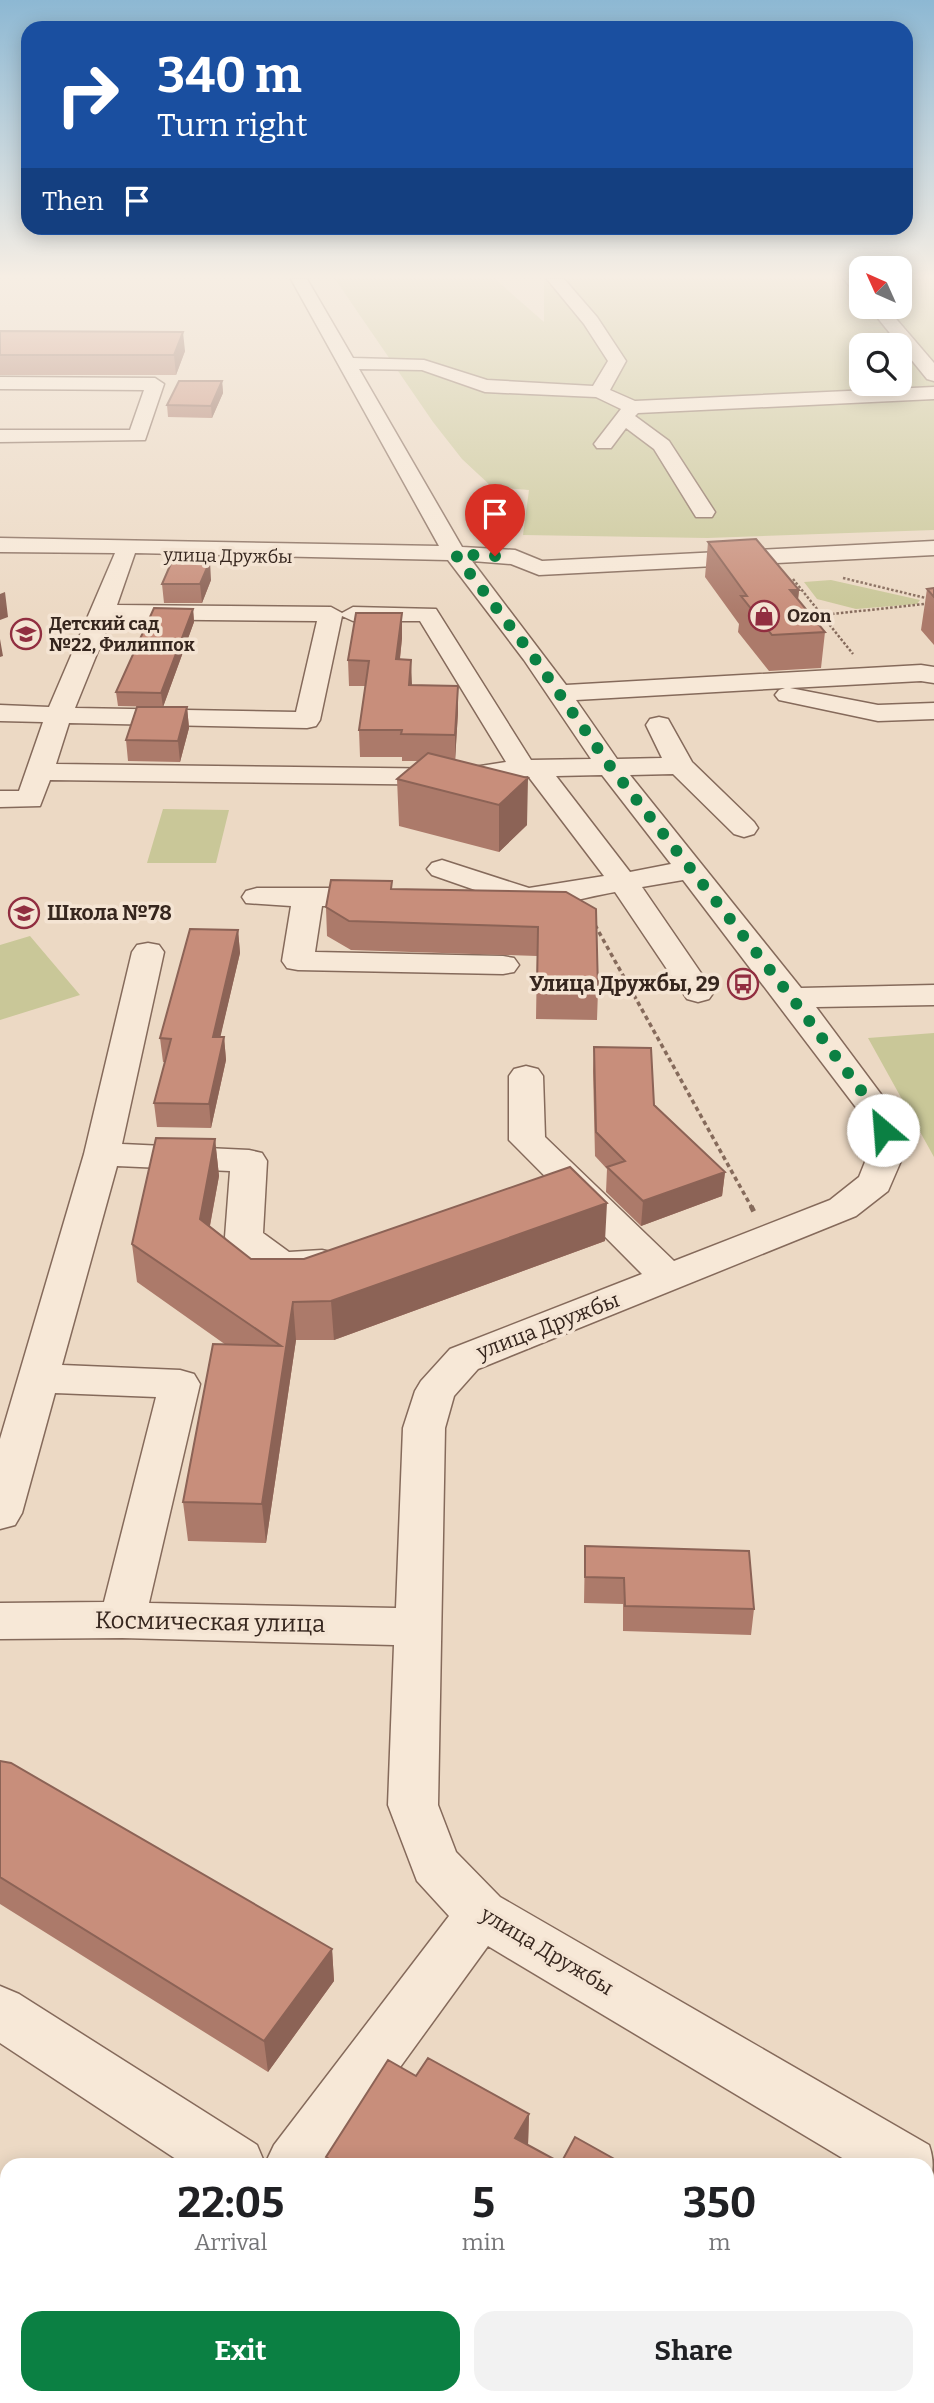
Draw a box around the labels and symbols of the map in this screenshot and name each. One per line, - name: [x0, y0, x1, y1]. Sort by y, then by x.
- north arrow: [849, 256, 912, 318]
- pin: [465, 484, 525, 556]
- street label: улица Дружбы: [162, 544, 293, 568]
- shop icon: Ozon: [747, 599, 781, 633]
- place label: Ozon: [787, 605, 832, 627]
- place label: Детский сад №22, Филиппок: [49, 613, 195, 656]
- school or university icon: Детский сад №22, Филиппок: [9, 617, 43, 651]
- school or university icon: Школа №78: [7, 896, 41, 930]
- place label: Школа №78: [47, 900, 172, 926]
- bus stop icon: Улица Дружбы, 29: [726, 967, 760, 1001]
- place label: Улица Дружбы, 29: [529, 971, 720, 997]
- position arrow: [846, 1093, 920, 1167]
- street label: улица Дружбы: [472, 1287, 623, 1365]
- street label: Космическая улица: [95, 1606, 325, 1638]
- street label: улица Дружбы: [475, 1901, 618, 2001]

